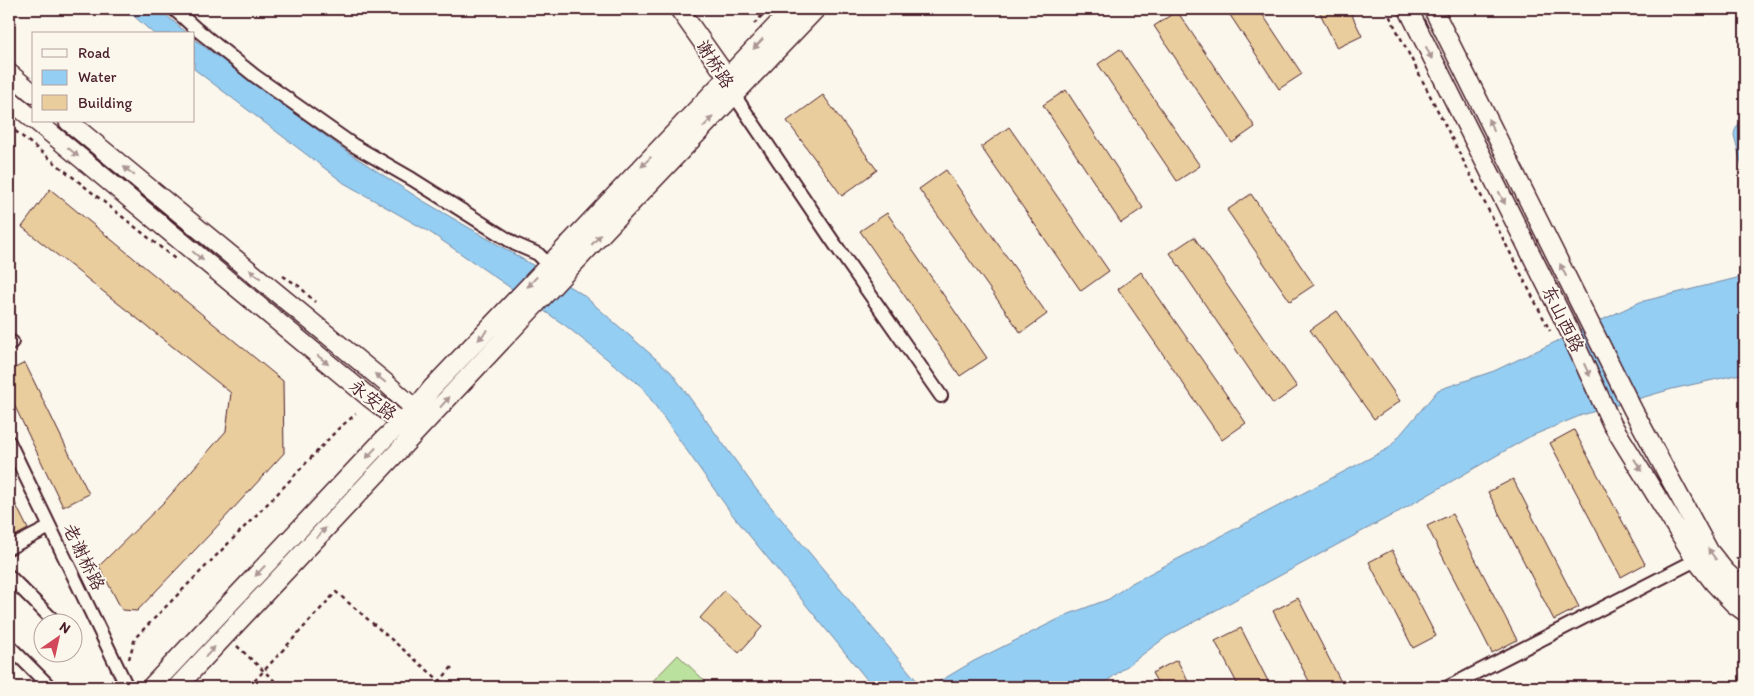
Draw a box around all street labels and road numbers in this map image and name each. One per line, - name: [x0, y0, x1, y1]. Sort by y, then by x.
- street label: 谢桥路: [691, 35, 739, 93]
- street label: 东山西路: [1537, 282, 1589, 356]
- street label: 永安路: [345, 375, 401, 425]
- street label: 老谢桥路: [58, 520, 110, 594]

